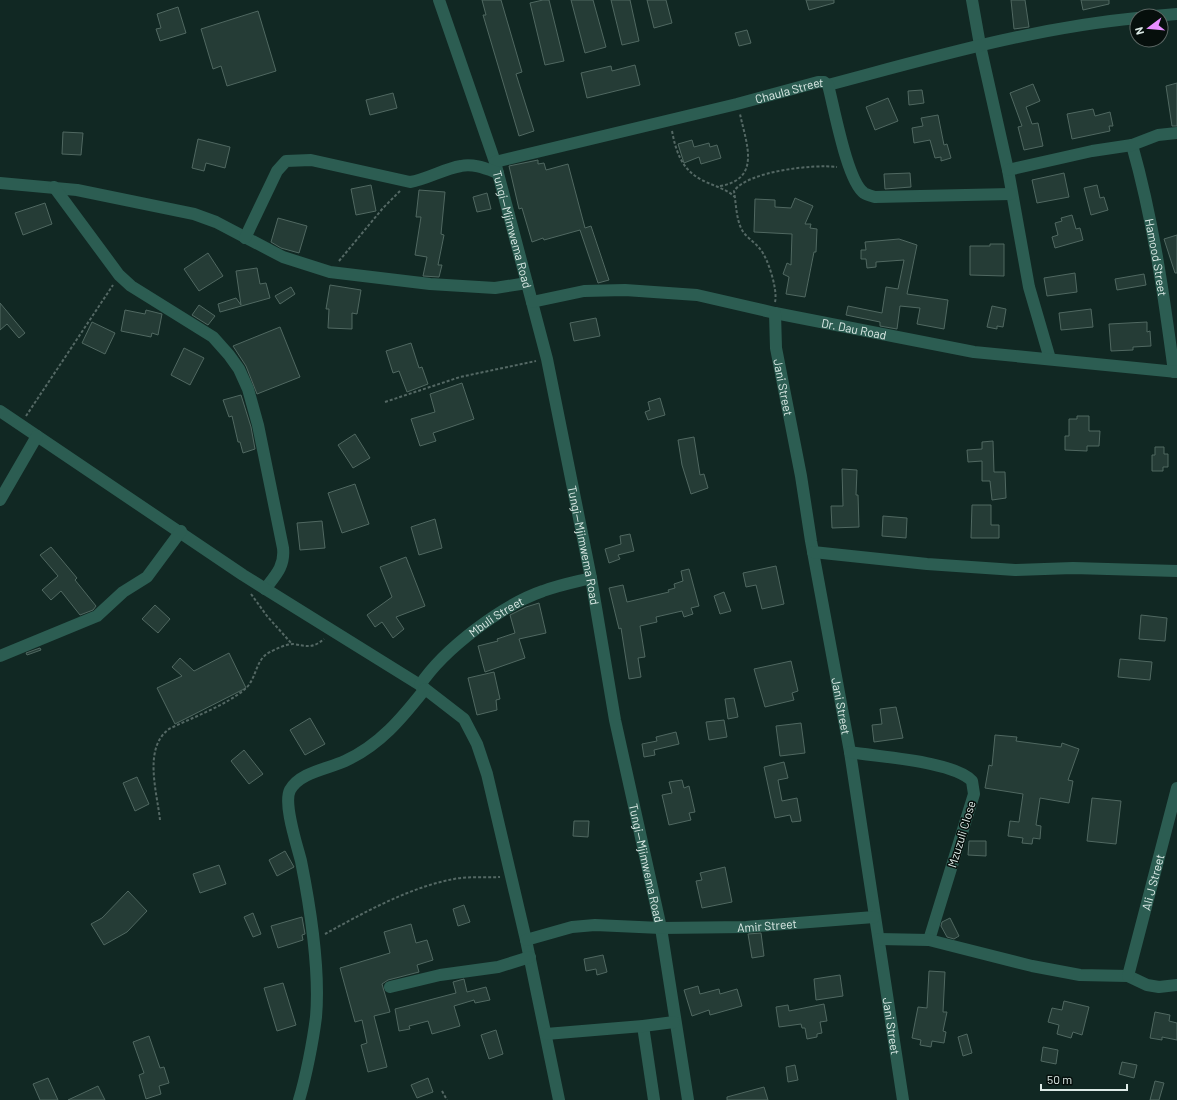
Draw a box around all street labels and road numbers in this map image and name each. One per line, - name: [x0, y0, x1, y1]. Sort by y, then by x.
- street label: Chaula Street: [753, 75, 823, 106]
- street label: Tungi—Mjimwema Road: [491, 169, 535, 290]
- street label: Hamood Street: [1143, 217, 1170, 297]
- street label: Dr. Dau Road: [820, 315, 888, 342]
- street label: Jani Street: [771, 358, 796, 417]
- street label: Tungi—Mjimwema Road: [566, 484, 602, 606]
- street label: Mbuli Street: [466, 593, 526, 639]
- street label: Jani Street: [829, 676, 854, 736]
- street label: Mzuzuli Close: [944, 799, 978, 869]
- street label: Tungi—Mjimwema Road: [627, 802, 667, 924]
- street label: Ali J Street: [1138, 852, 1167, 912]
- street label: Amir Street: [737, 916, 797, 934]
- street label: Jani Street: [880, 996, 903, 1056]

